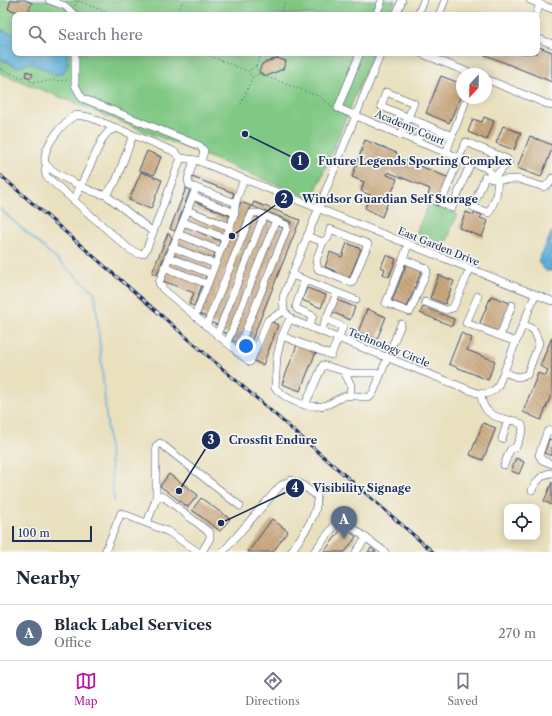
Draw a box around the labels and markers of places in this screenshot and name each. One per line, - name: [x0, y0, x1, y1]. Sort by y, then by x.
- callout: Future Legends Sporting Complex: [290, 150, 520, 173]
- callout: Windsor Guardian Self Storage: [274, 188, 486, 211]
- callout: Crossfit Endure: [201, 429, 326, 452]
- callout: Visibility Signage: [285, 477, 419, 500]
- pin: A: [331, 506, 357, 539]

